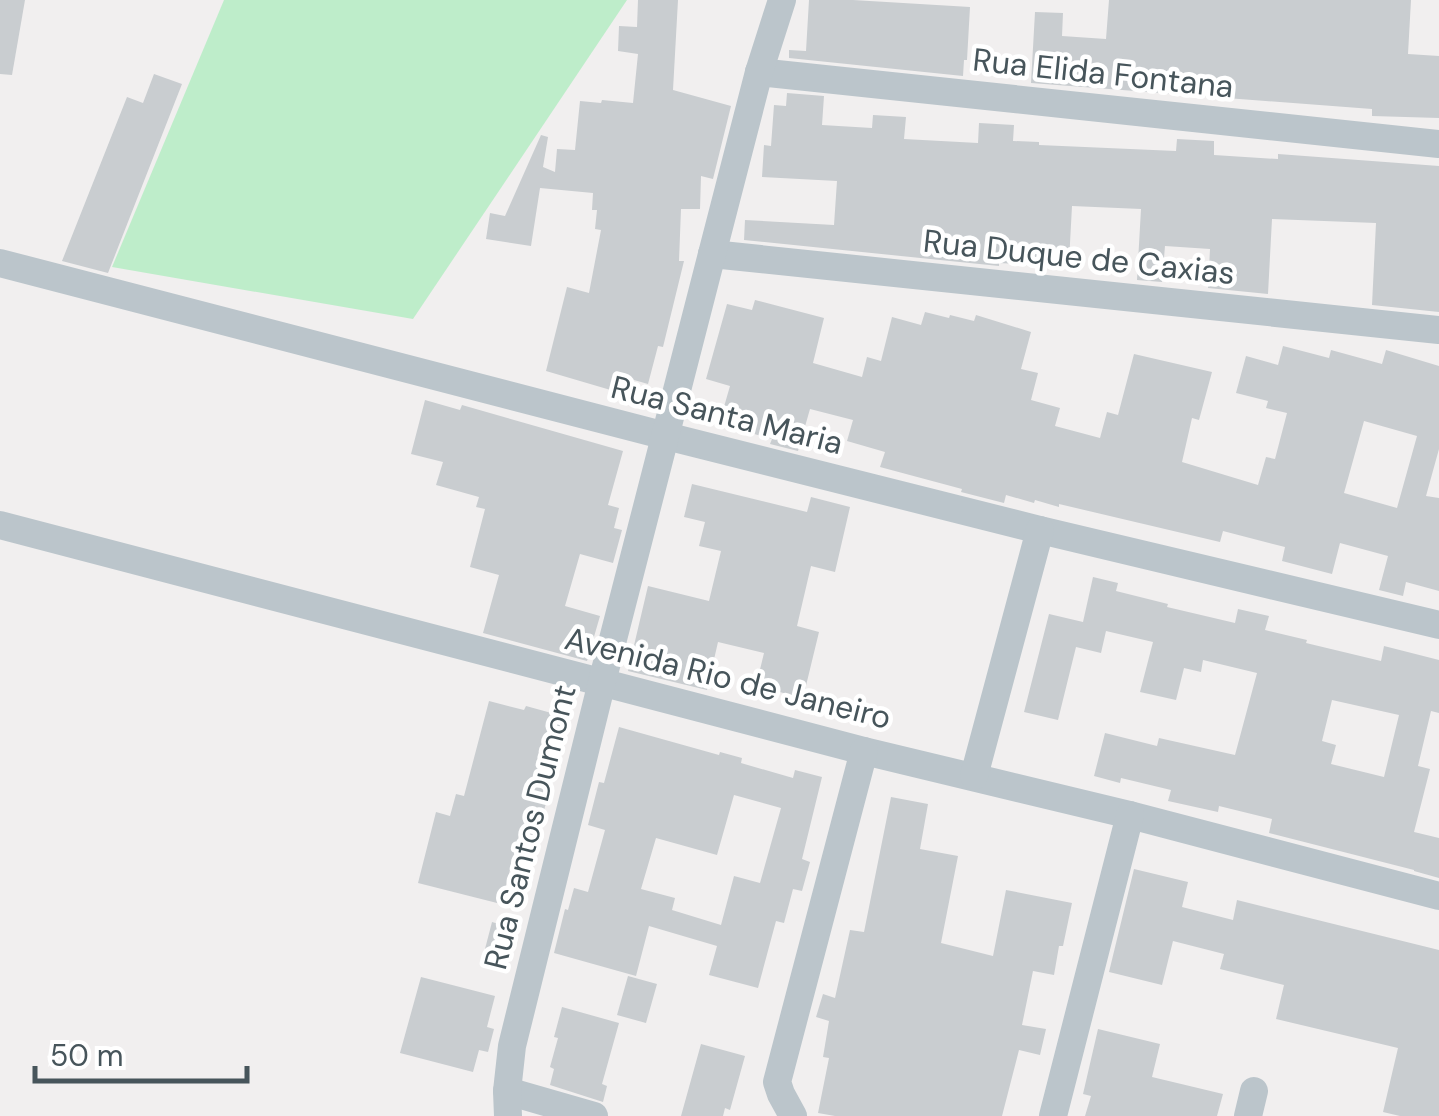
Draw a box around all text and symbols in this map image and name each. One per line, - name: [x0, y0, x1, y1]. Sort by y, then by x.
- street label: Rua Elida Fontana: [971, 38, 1235, 108]
- street label: Rua Duque de Caxias: [921, 220, 1237, 294]
- street label: Rua Santa Maria: [607, 366, 847, 464]
- street label: Avenida Rio de Janeiro: [561, 617, 895, 739]
- street label: Rua Santos Dumont: [474, 680, 586, 974]
- scale bar: [35, 1021, 248, 1083]
- text: 50 m: [50, 1036, 124, 1075]

